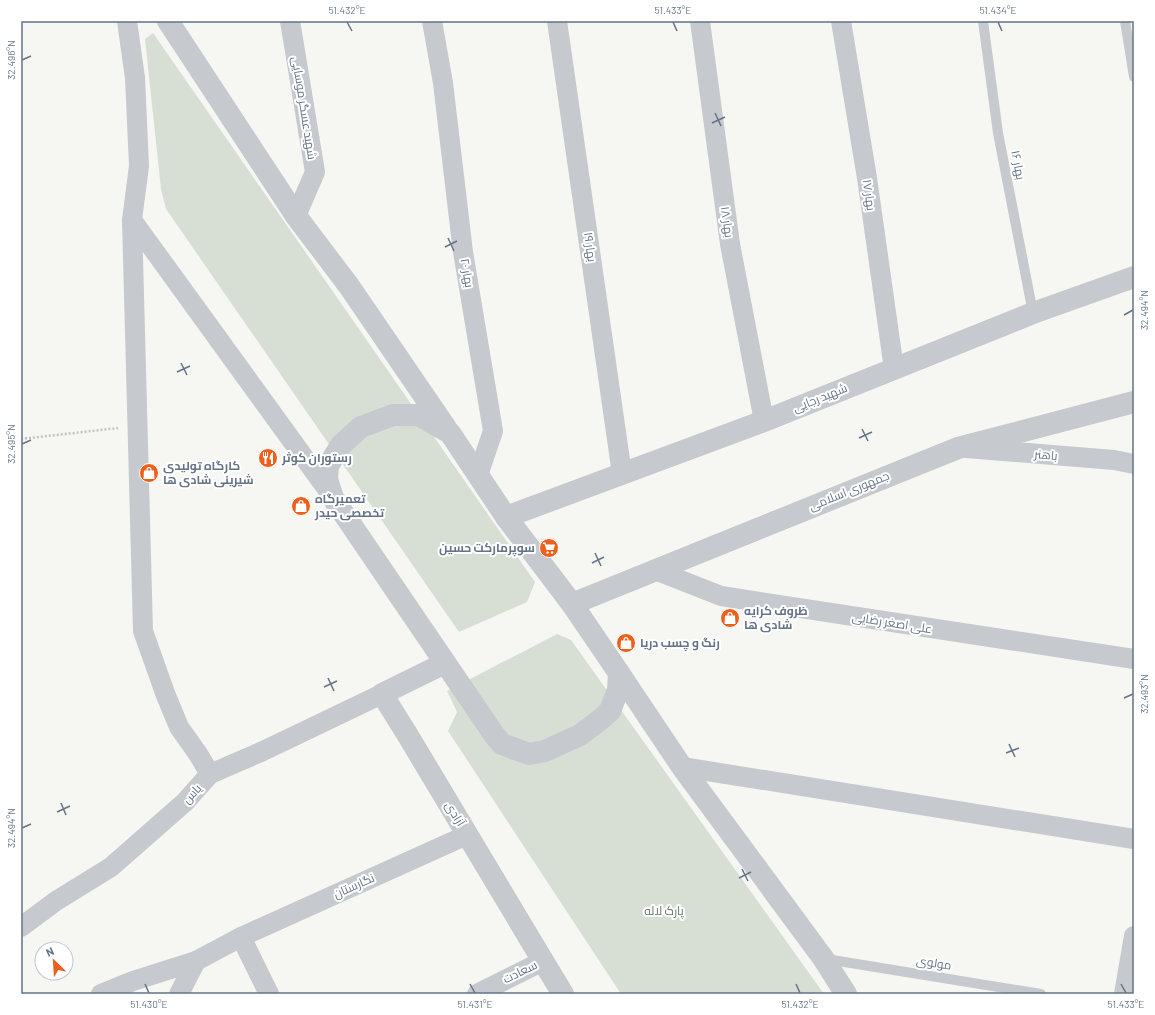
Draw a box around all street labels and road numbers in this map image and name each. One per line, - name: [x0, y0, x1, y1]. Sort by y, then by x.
- street label: شهید عسگر موسایی: [289, 55, 320, 161]
- street label: بهار ۱۶: [1008, 149, 1029, 181]
- street label: بهار ۱۷: [860, 178, 879, 212]
- street label: بهار ۱۸: [718, 205, 737, 239]
- street label: بهار ۱۹: [581, 231, 600, 263]
- street label: بهار ۲۰: [458, 257, 477, 289]
- street label: شهید رجایی: [790, 380, 849, 415]
- street label: باهنر: [1033, 446, 1058, 463]
- street label: جمهوری اسلامی: [806, 468, 891, 513]
- street label: علی اصغر رضایی: [851, 609, 933, 636]
- street label: یاس: [179, 780, 205, 807]
- street label: آزادی: [442, 799, 469, 829]
- street label: نگارستان: [331, 870, 377, 901]
- street label: مولوی: [915, 952, 953, 973]
- street label: سعادت: [500, 957, 539, 985]

